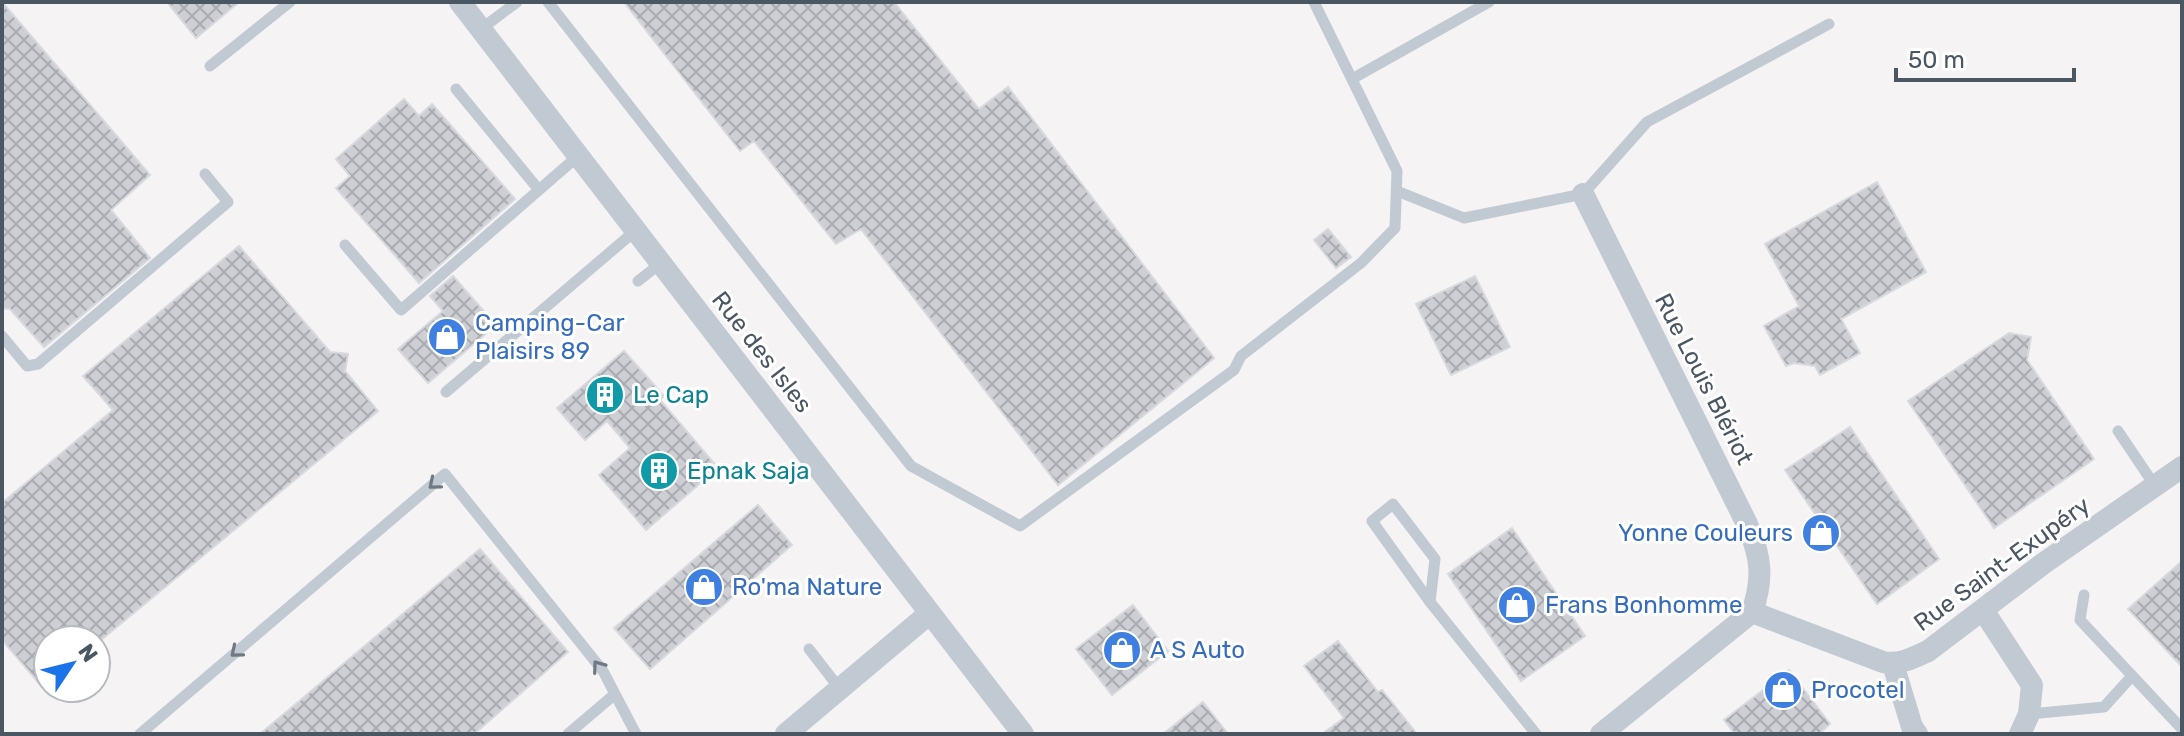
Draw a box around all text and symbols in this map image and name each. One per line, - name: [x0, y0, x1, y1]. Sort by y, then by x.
- scale bar: [1896, 32, 2074, 82]
- text: 50 m: [1908, 46, 1965, 74]
- street label: Rue des Isles: [706, 286, 818, 418]
- street label: Rue Louis Blériot: [1649, 289, 1759, 469]
- place label: Camping-Car Plaisirs 89: [475, 309, 625, 365]
- shop icon: Camping-Car Plaisirs 89: [426, 316, 468, 358]
- building icon: Le Cap: [584, 374, 626, 416]
- place label: Le Cap: [633, 381, 709, 409]
- building icon: Epnak Saja: [638, 450, 680, 492]
- place label: Epnak Saja: [687, 457, 809, 485]
- one-way arrow: [428, 474, 443, 489]
- street label: Rue Saint-Exupéry: [1909, 491, 2095, 637]
- shop icon: Yonne Couleurs: [1800, 512, 1842, 554]
- place label: Yonne Couleurs: [1618, 519, 1793, 547]
- shop icon: Ro'ma Nature: [683, 566, 725, 608]
- place label: Ro'ma Nature: [732, 573, 882, 601]
- shop icon: Frans Bonhomme: [1496, 584, 1538, 626]
- place label: Frans Bonhomme: [1545, 591, 1742, 619]
- north arrow: [32, 624, 112, 704]
- shop icon: A S Auto: [1101, 629, 1143, 671]
- place label: A S Auto: [1150, 636, 1245, 664]
- text: N: [72, 639, 104, 667]
- one-way arrow: [230, 643, 245, 657]
- one-way arrow: [593, 660, 608, 675]
- shop icon: Procotel: [1762, 669, 1804, 711]
- place label: Procotel: [1811, 676, 1905, 704]

